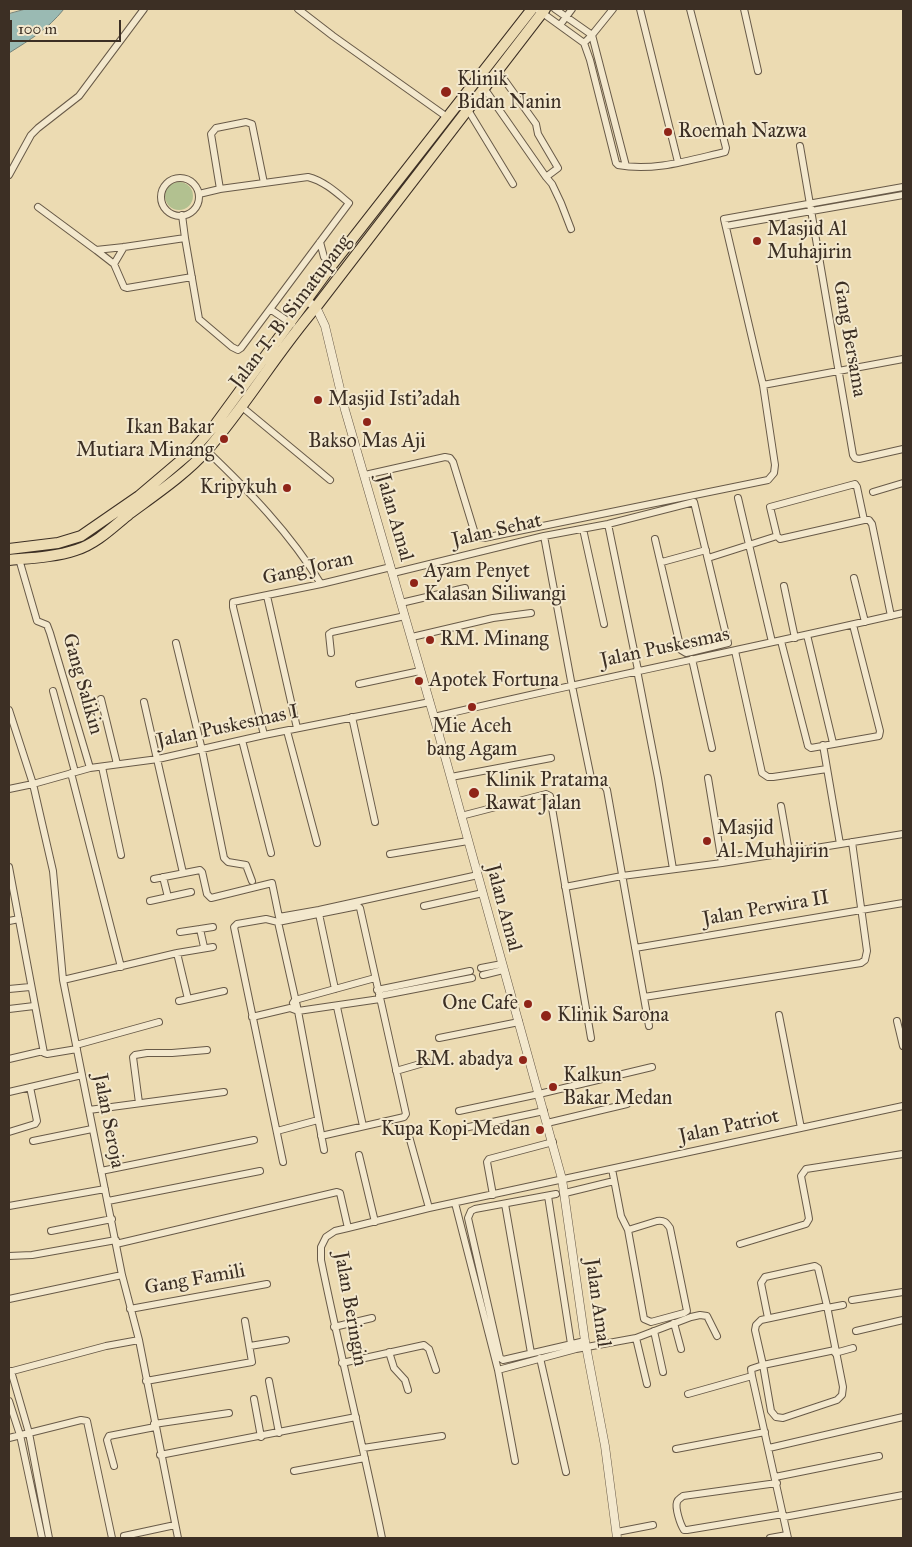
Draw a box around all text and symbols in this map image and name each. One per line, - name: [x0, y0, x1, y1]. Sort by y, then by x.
- scale bar: [12, 10, 124, 42]
- text: 100 m: [18, 20, 57, 38]
- place label: Klinik Bidan Nanin: [457, 68, 561, 115]
- marker: Klinik Bidan Nanin: [439, 85, 453, 99]
- place label: Roemah Nazwa: [678, 120, 807, 144]
- marker: Roemah Nazwa: [662, 126, 674, 138]
- place label: Masjid Al Muhajirin: [767, 218, 852, 265]
- street label: Jalan T. B. Simatupang: [225, 230, 357, 394]
- marker: Masjid Al Muhajirin: [751, 235, 763, 247]
- street label: Gang Bersama: [827, 279, 871, 399]
- place label: Masjid Isti'adah: [328, 388, 460, 412]
- marker: Masjid Isti'adah: [312, 394, 324, 406]
- place label: Ikan Bakar Mutiara Minang: [76, 416, 214, 463]
- marker: Bakso Mas Aji: [361, 416, 373, 428]
- place label: Bakso Mas Aji: [308, 430, 426, 454]
- marker: Ikan Bakar Mutiara Minang: [218, 433, 230, 445]
- street label: Jalan Amal: [370, 472, 418, 564]
- place label: Kripykuh: [200, 476, 277, 500]
- marker: Kripykuh: [281, 482, 293, 494]
- street label: Jalan Sehat: [450, 509, 544, 553]
- street label: Gang Joran: [260, 547, 356, 591]
- place label: Ayam Penyet Kalasan Siliwangi: [424, 560, 566, 607]
- marker: Ayam Penyet Kalasan Siliwangi: [408, 577, 420, 589]
- street label: Jalan Puskesmas: [598, 623, 732, 673]
- place label: RM. Minang: [440, 628, 549, 652]
- street label: Gang Salikin: [56, 631, 108, 737]
- marker: RM. Minang: [424, 634, 436, 646]
- place label: Apotek Fortuna: [429, 669, 559, 693]
- marker: Apotek Fortuna: [413, 675, 425, 687]
- street label: Jalan Puskesmas I: [155, 700, 301, 754]
- marker: Mie Aceh bang Agam: [466, 701, 478, 713]
- place label: Mie Aceh bang Agam: [427, 715, 517, 762]
- place label: Klinik Pratama Rawat Jalan: [485, 769, 608, 816]
- marker: Klinik Pratama Rawat Jalan: [467, 786, 481, 800]
- place label: Masjid Al-Muhajirin: [717, 817, 829, 864]
- marker: Masjid Al-Muhajirin: [701, 835, 713, 847]
- street label: Jalan Amal: [480, 862, 526, 954]
- street label: Jalan Perwira II: [701, 886, 831, 932]
- place label: One Cafe: [442, 992, 518, 1016]
- marker: One Cafe: [522, 998, 534, 1010]
- place label: Klinik Sarona: [557, 1004, 669, 1028]
- marker: Klinik Sarona: [539, 1009, 553, 1023]
- place label: RM. abadya: [416, 1048, 513, 1072]
- marker: RM. abadya: [517, 1054, 529, 1066]
- place label: Kalkun Bakar Medan: [563, 1064, 672, 1111]
- street label: Jalan Seroja: [87, 1072, 129, 1170]
- marker: Kalkun Bakar Medan: [547, 1081, 559, 1093]
- street label: Jalan Patriot: [677, 1105, 781, 1149]
- place label: Kupa Kopi Medan: [381, 1118, 530, 1142]
- marker: Kupa Kopi Medan: [534, 1124, 546, 1136]
- street label: Jalan Beringin: [328, 1250, 372, 1368]
- street label: Jalan Amal: [579, 1257, 615, 1349]
- street label: Gang Famili: [143, 1259, 247, 1301]

